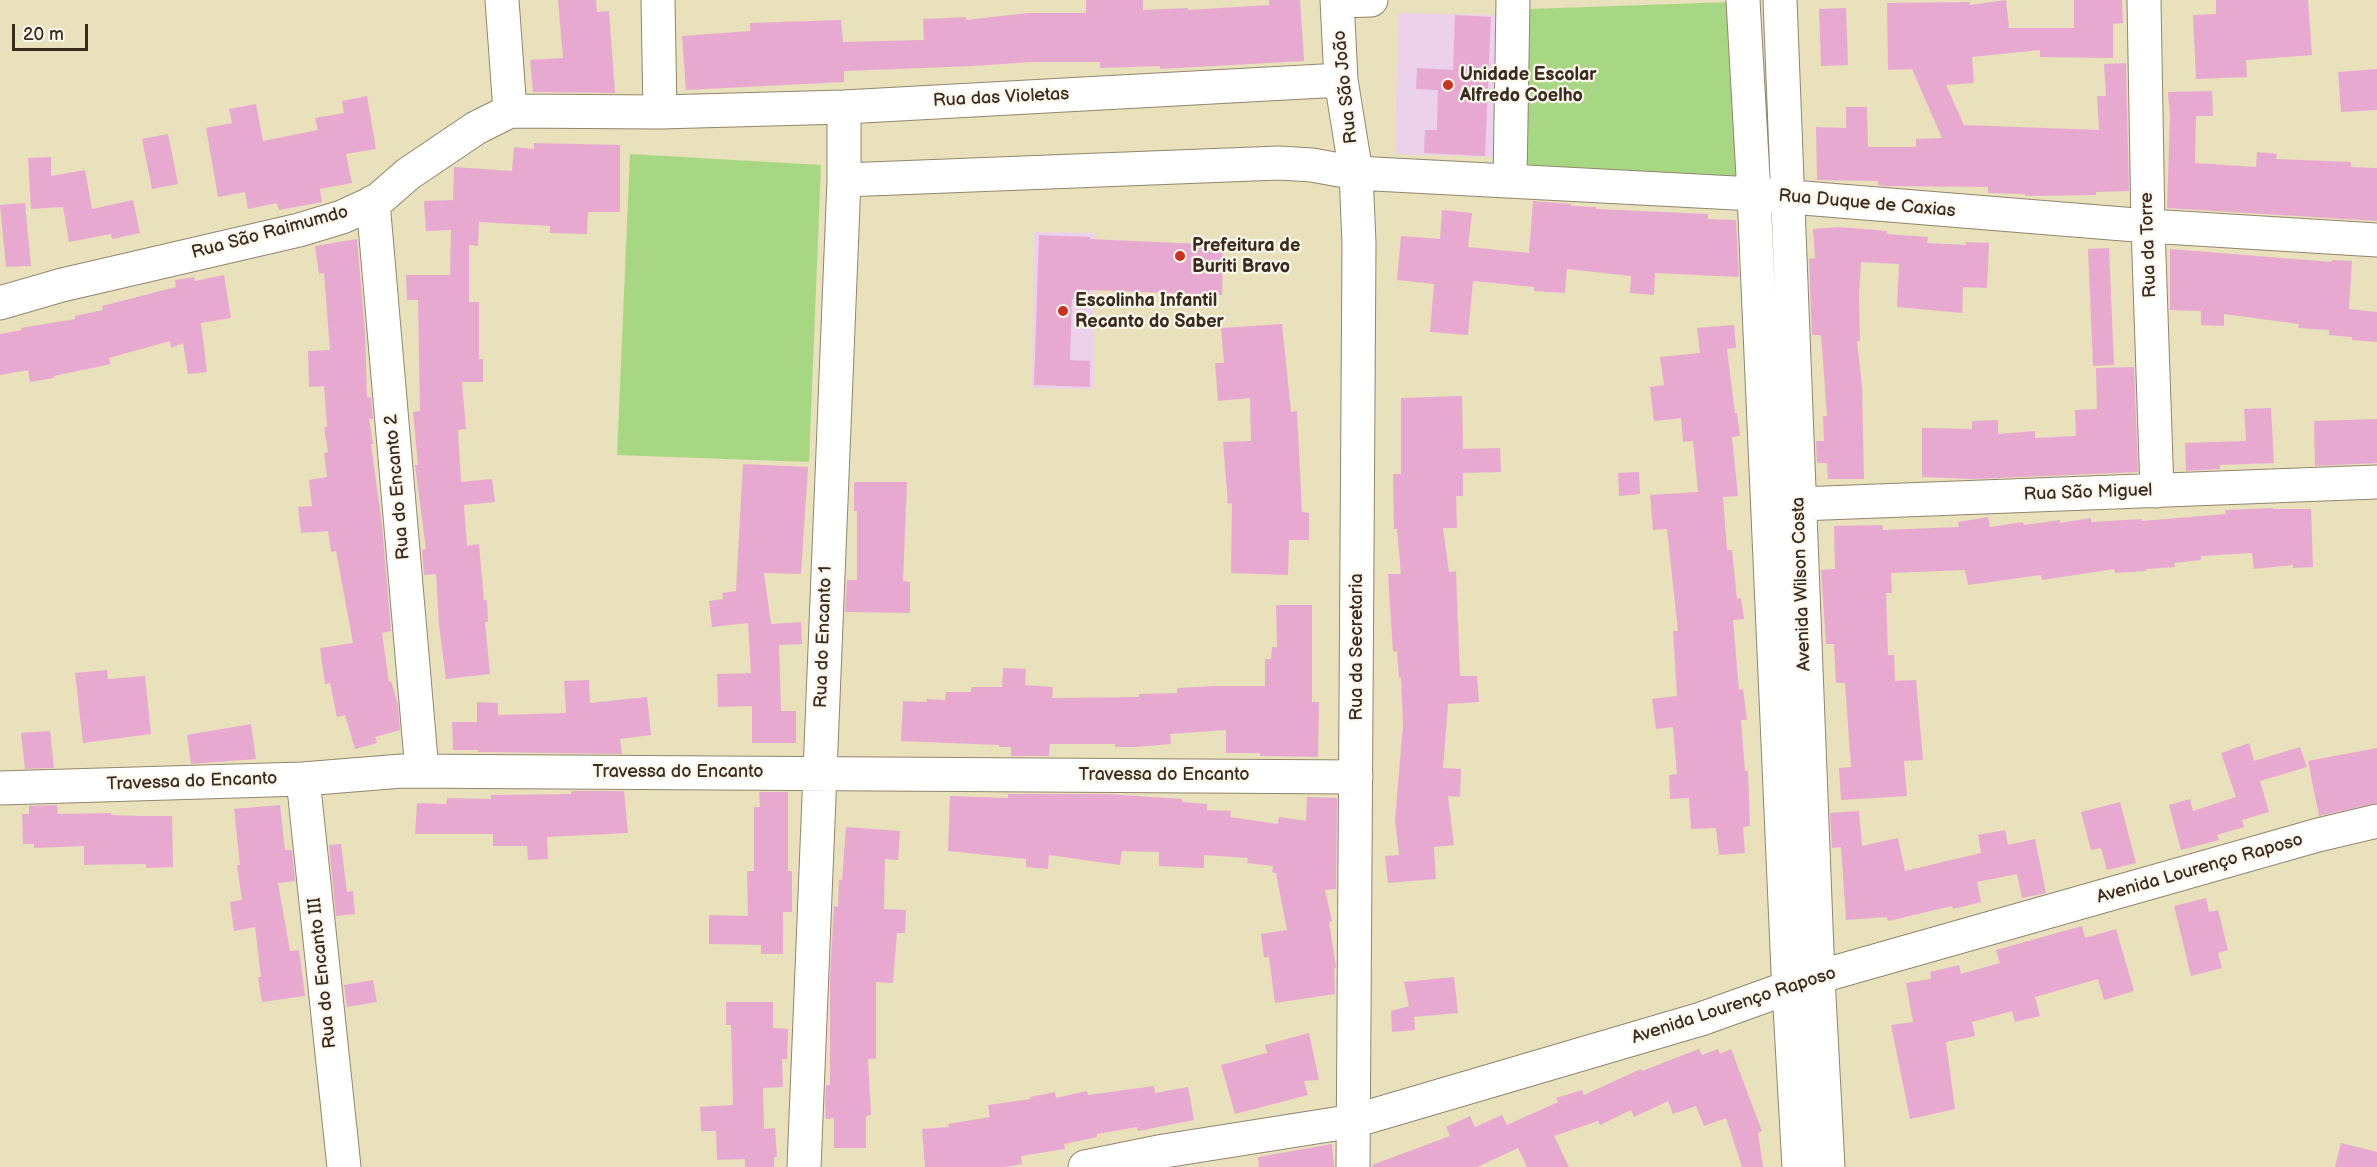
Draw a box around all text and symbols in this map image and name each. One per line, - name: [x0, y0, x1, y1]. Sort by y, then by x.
- scale bar: [15, 12, 92, 50]
- text: 20 m: [23, 24, 64, 45]
- street label: Rua São João: [1329, 29, 1363, 145]
- place label: Unidade Escolar Alfredo Coelho: [1460, 64, 1597, 106]
- marker: Unidade Escolar Alfredo Coelho: [1441, 78, 1455, 92]
- street label: Rua das Violetas: [932, 84, 1070, 112]
- street label: Rua Duque de Caxias: [1778, 185, 1956, 223]
- street label: Rua da Torre: [2136, 192, 2162, 298]
- street label: Rua São Raimumdo: [189, 202, 351, 264]
- place label: Prefeitura de Buriti Bravo: [1192, 235, 1300, 278]
- marker: Prefeitura de Buriti Bravo: [1173, 249, 1187, 263]
- place label: Escolinha Infantil Recanto do Saber: [1075, 290, 1224, 332]
- marker: Escolinha Infantil Recanto do Saber: [1056, 304, 1070, 318]
- street label: Rua do Encanto 2: [381, 413, 415, 561]
- street label: Rua São Miguel: [2023, 480, 2153, 506]
- street label: Avenida Wilson Costa: [1788, 496, 1816, 672]
- street label: Rua do Encanto 1: [811, 566, 837, 708]
- street label: Rua da Secretaria: [1346, 573, 1368, 721]
- street label: Travessa do Encanto: [593, 761, 763, 783]
- street label: Travessa do Encanto: [1079, 764, 1249, 786]
- street label: Travessa do Encanto: [106, 768, 278, 796]
- street label: Avenida Lourenço Raposo: [2094, 829, 2306, 909]
- street label: Rua do Encanto III: [304, 896, 342, 1050]
- street label: Avenida Lourenço Raposo: [1629, 963, 1839, 1049]

